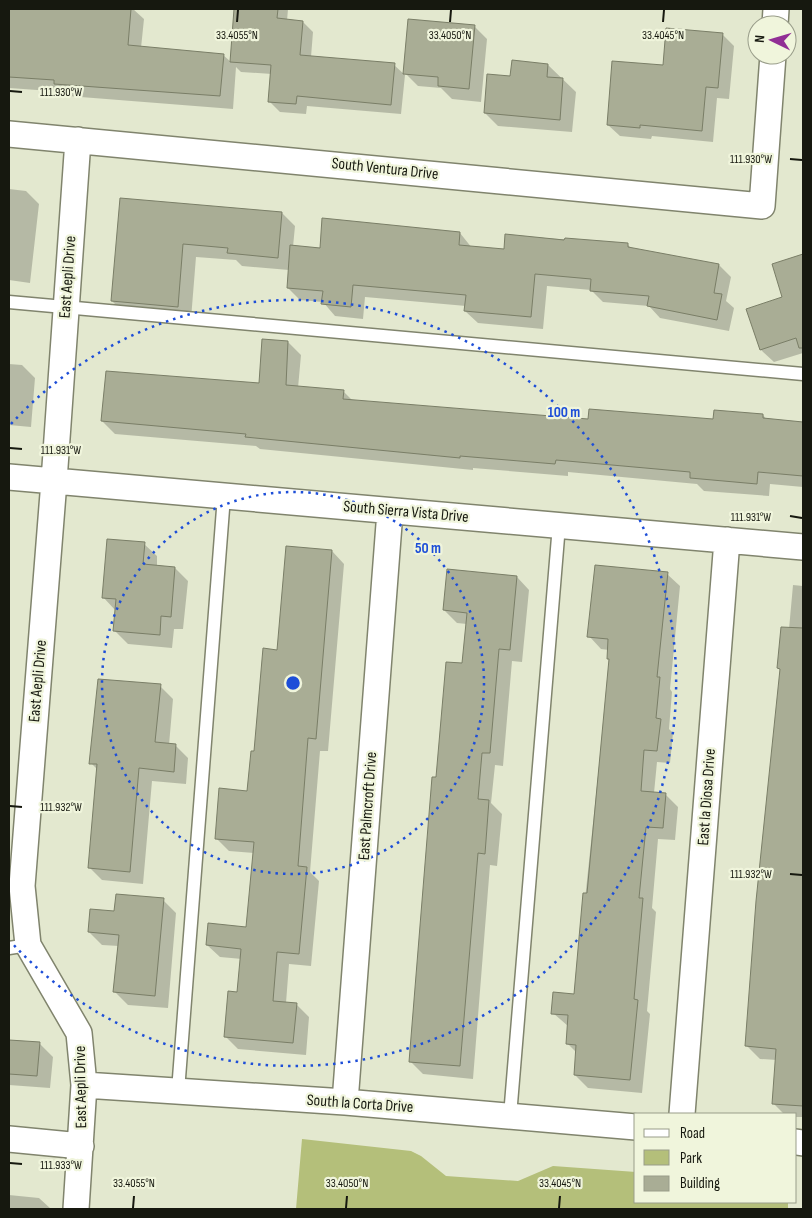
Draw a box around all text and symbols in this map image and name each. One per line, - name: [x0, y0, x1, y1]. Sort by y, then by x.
- north arrow: [747, 15, 797, 65]
- text: 33.4055°N: [216, 28, 258, 43]
- text: 33.4050°N: [429, 28, 471, 43]
- text: 33.4045°N: [642, 28, 684, 43]
- text: N: [751, 34, 768, 43]
- text: 111.930°W: [40, 85, 82, 100]
- text: 111.930°W: [730, 152, 772, 167]
- street label: South Ventura Drive: [331, 154, 439, 184]
- street label: East Aepli Drive: [56, 235, 80, 319]
- text: 100 m: [548, 403, 580, 422]
- text: 111.931°W: [41, 443, 81, 458]
- street label: South Sierra Vista Drive: [343, 497, 469, 527]
- text: 111.931°W: [731, 510, 771, 525]
- text: 50 m: [415, 539, 441, 558]
- street label: East Aepli Drive: [25, 639, 51, 723]
- centre of rings: [284, 674, 302, 692]
- street label: East la Diosa Drive: [694, 748, 720, 846]
- street label: East Palmcroft Drive: [355, 751, 381, 861]
- text: 111.932°W: [40, 800, 82, 815]
- text: 111.932°W: [730, 867, 772, 882]
- street label: East Aepli Drive: [71, 1046, 91, 1128]
- street label: South la Corta Drive: [306, 1091, 414, 1117]
- legend: [634, 1113, 797, 1203]
- text: Road: [680, 1124, 705, 1143]
- text: Park: [680, 1149, 702, 1168]
- text: 111.933°W: [40, 1158, 82, 1173]
- text: Building: [680, 1174, 720, 1193]
- text: 33.4055°N: [113, 1176, 155, 1191]
- text: 33.4050°N: [326, 1176, 368, 1191]
- text: 33.4045°N: [539, 1176, 581, 1191]

